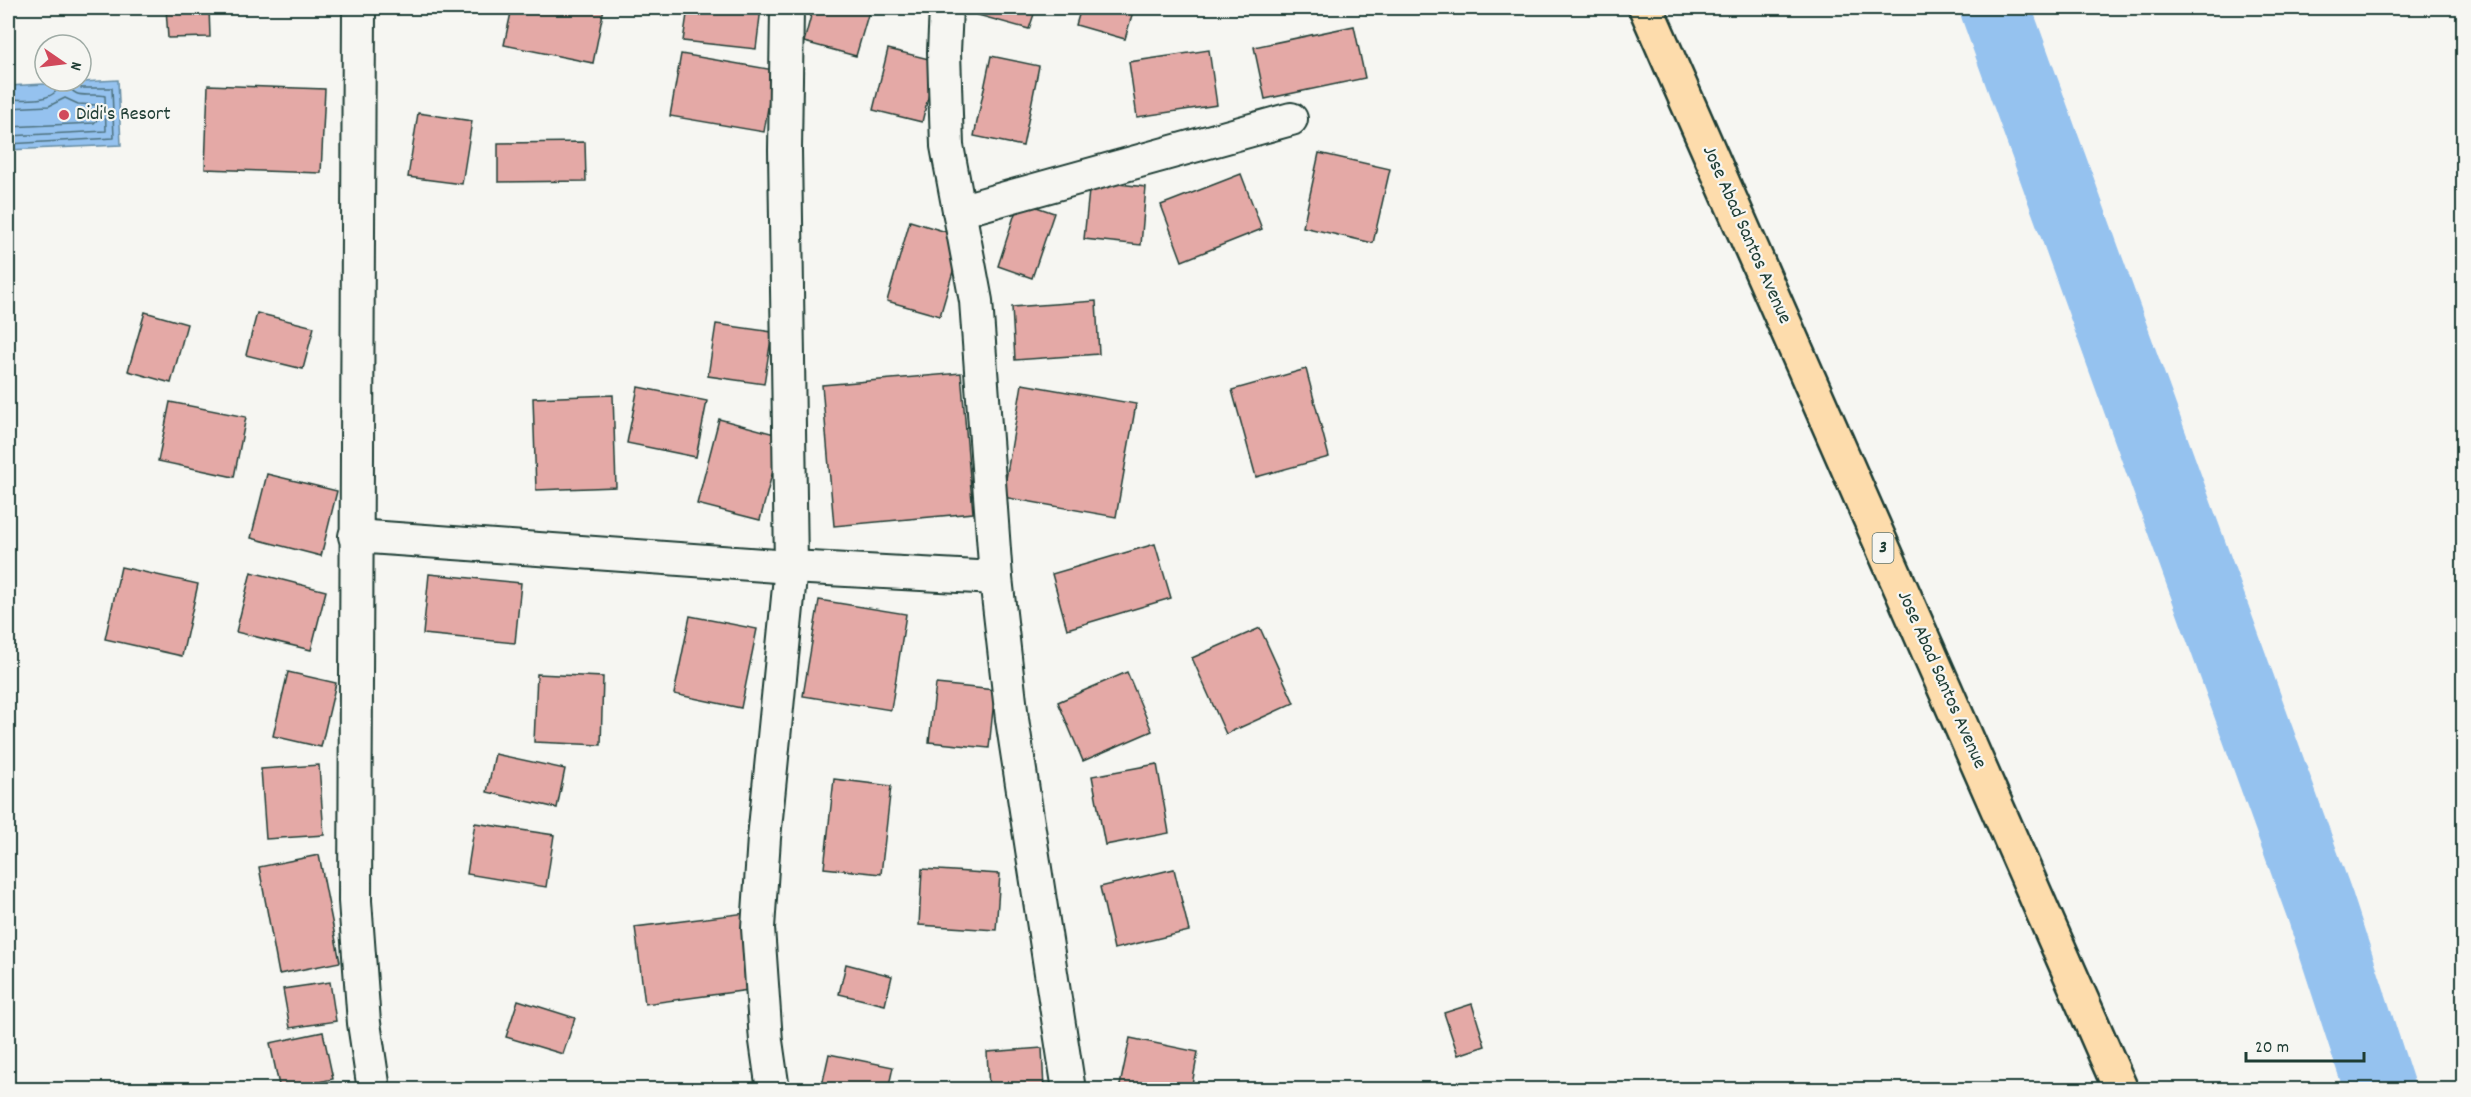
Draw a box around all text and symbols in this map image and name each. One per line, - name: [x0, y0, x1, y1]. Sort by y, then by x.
- north arrow: [33, 33, 93, 93]
- text: N: [63, 59, 87, 73]
- place label: Didi's Resort: [76, 101, 171, 129]
- marker: Didi's Resort: [57, 108, 71, 122]
- street label: Jose Abad Santos Avenue: [1694, 141, 1798, 329]
- road number: 3: [1872, 533, 1894, 563]
- street label: Jose Abad Santos Avenue: [1889, 586, 1993, 774]
- scale bar: [2246, 1025, 2364, 1063]
- text: 20 m: [2255, 1036, 2289, 1061]

